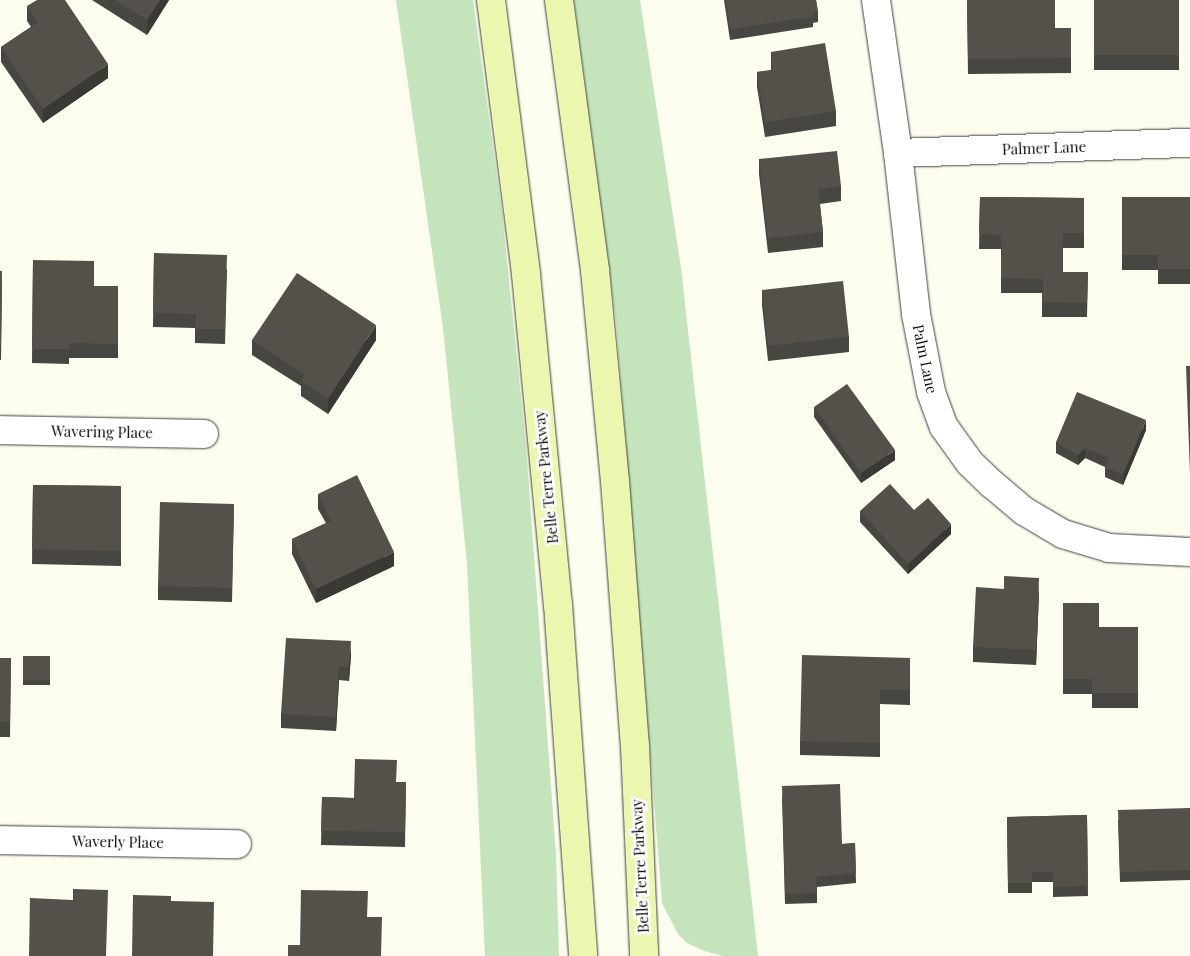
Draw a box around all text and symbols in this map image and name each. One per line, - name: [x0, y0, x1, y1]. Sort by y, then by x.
- street label: Palmer Lane: [1001, 138, 1087, 158]
- street label: Palm Lane: [909, 323, 941, 395]
- street label: Belle Terre Parkway: [530, 409, 562, 545]
- street label: Wavering Place: [51, 422, 153, 442]
- street label: Belle Terre Parkway: [627, 798, 653, 934]
- street label: Waverly Place: [72, 832, 164, 852]

